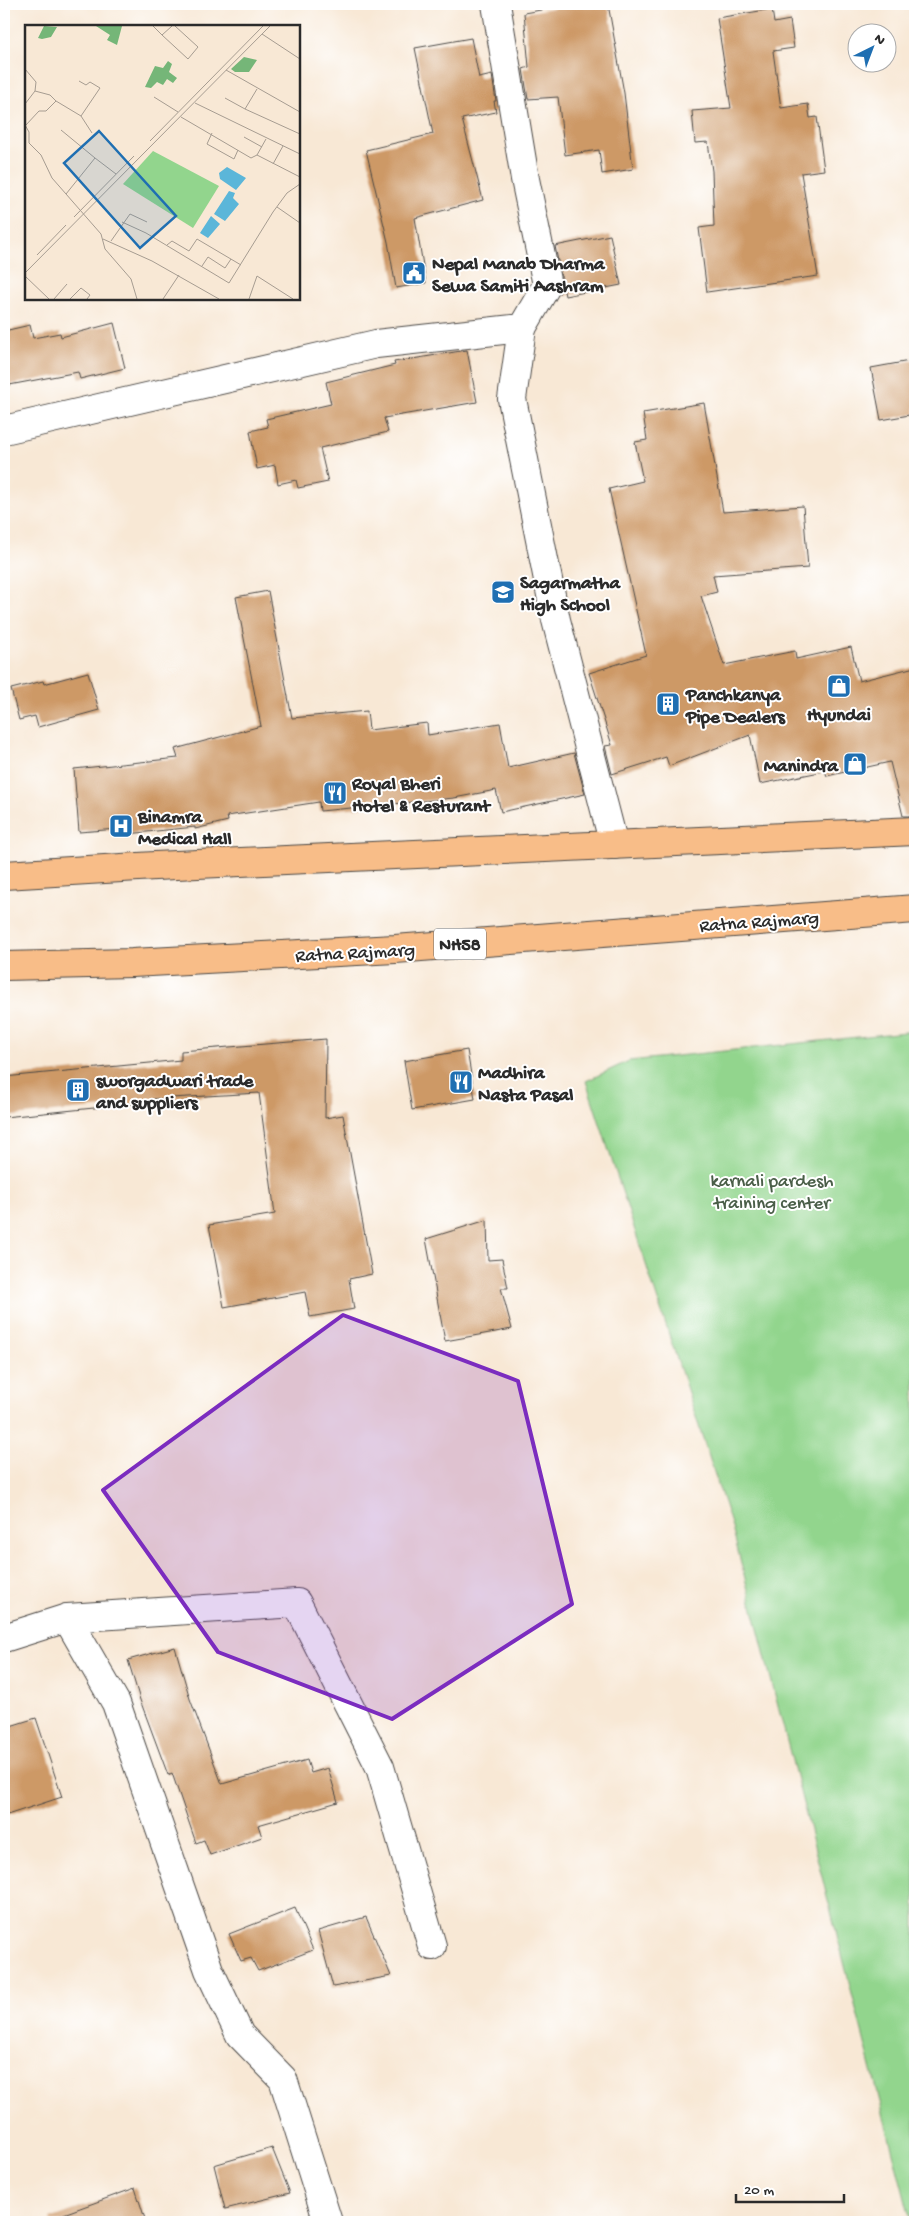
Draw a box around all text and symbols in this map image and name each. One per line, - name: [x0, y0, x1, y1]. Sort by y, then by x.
- north arrow: [846, 22, 896, 72]
- inset map: [25, 25, 300, 300]
- text: N: [870, 31, 888, 50]
- place label: Nepal Manab Dharma Sewa Samiti Aashram: [432, 254, 606, 299]
- public building icon: Nepal Manab Dharma Sewa Samiti Aashram: [401, 260, 427, 286]
- place label: Sagarmatha High School: [520, 573, 621, 618]
- school or university icon: Sagarmatha High School: [490, 579, 516, 605]
- shop icon: Hyundai: [826, 673, 852, 699]
- place label: Panchkanya Pipe Dealers: [685, 685, 786, 730]
- building icon: Panchkanya Pipe Dealers: [655, 691, 681, 717]
- place label: Hyundai: [807, 705, 871, 728]
- shop icon: Manindra: [842, 751, 868, 777]
- place label: Manindra: [764, 756, 839, 779]
- place label: Royal Bheri Hotel & Resturant: [351, 774, 492, 819]
- restaurant icon: Royal Bheri Hotel & Resturant: [322, 780, 348, 806]
- place label: Binamra Medical Hall: [137, 807, 232, 852]
- hospital icon: Binamra Medical Hall: [108, 813, 134, 839]
- street label: Ratna Rajmarg: [699, 908, 820, 939]
- road number: NH58: [434, 929, 486, 960]
- street label: Ratna Rajmarg: [295, 940, 416, 969]
- place label: Madhira Nasta Pasal: [478, 1063, 574, 1108]
- restaurant icon: Madhira Nasta Pasal: [448, 1069, 474, 1095]
- place label: sworgadwari trade and suppliers: [95, 1071, 255, 1116]
- building icon: sworgadwari trade and suppliers: [65, 1077, 91, 1103]
- park label: karnali pardesh training center: [711, 1171, 833, 1216]
- scale bar: [736, 2171, 844, 2203]
- text: 20 m: [744, 2182, 774, 2200]

